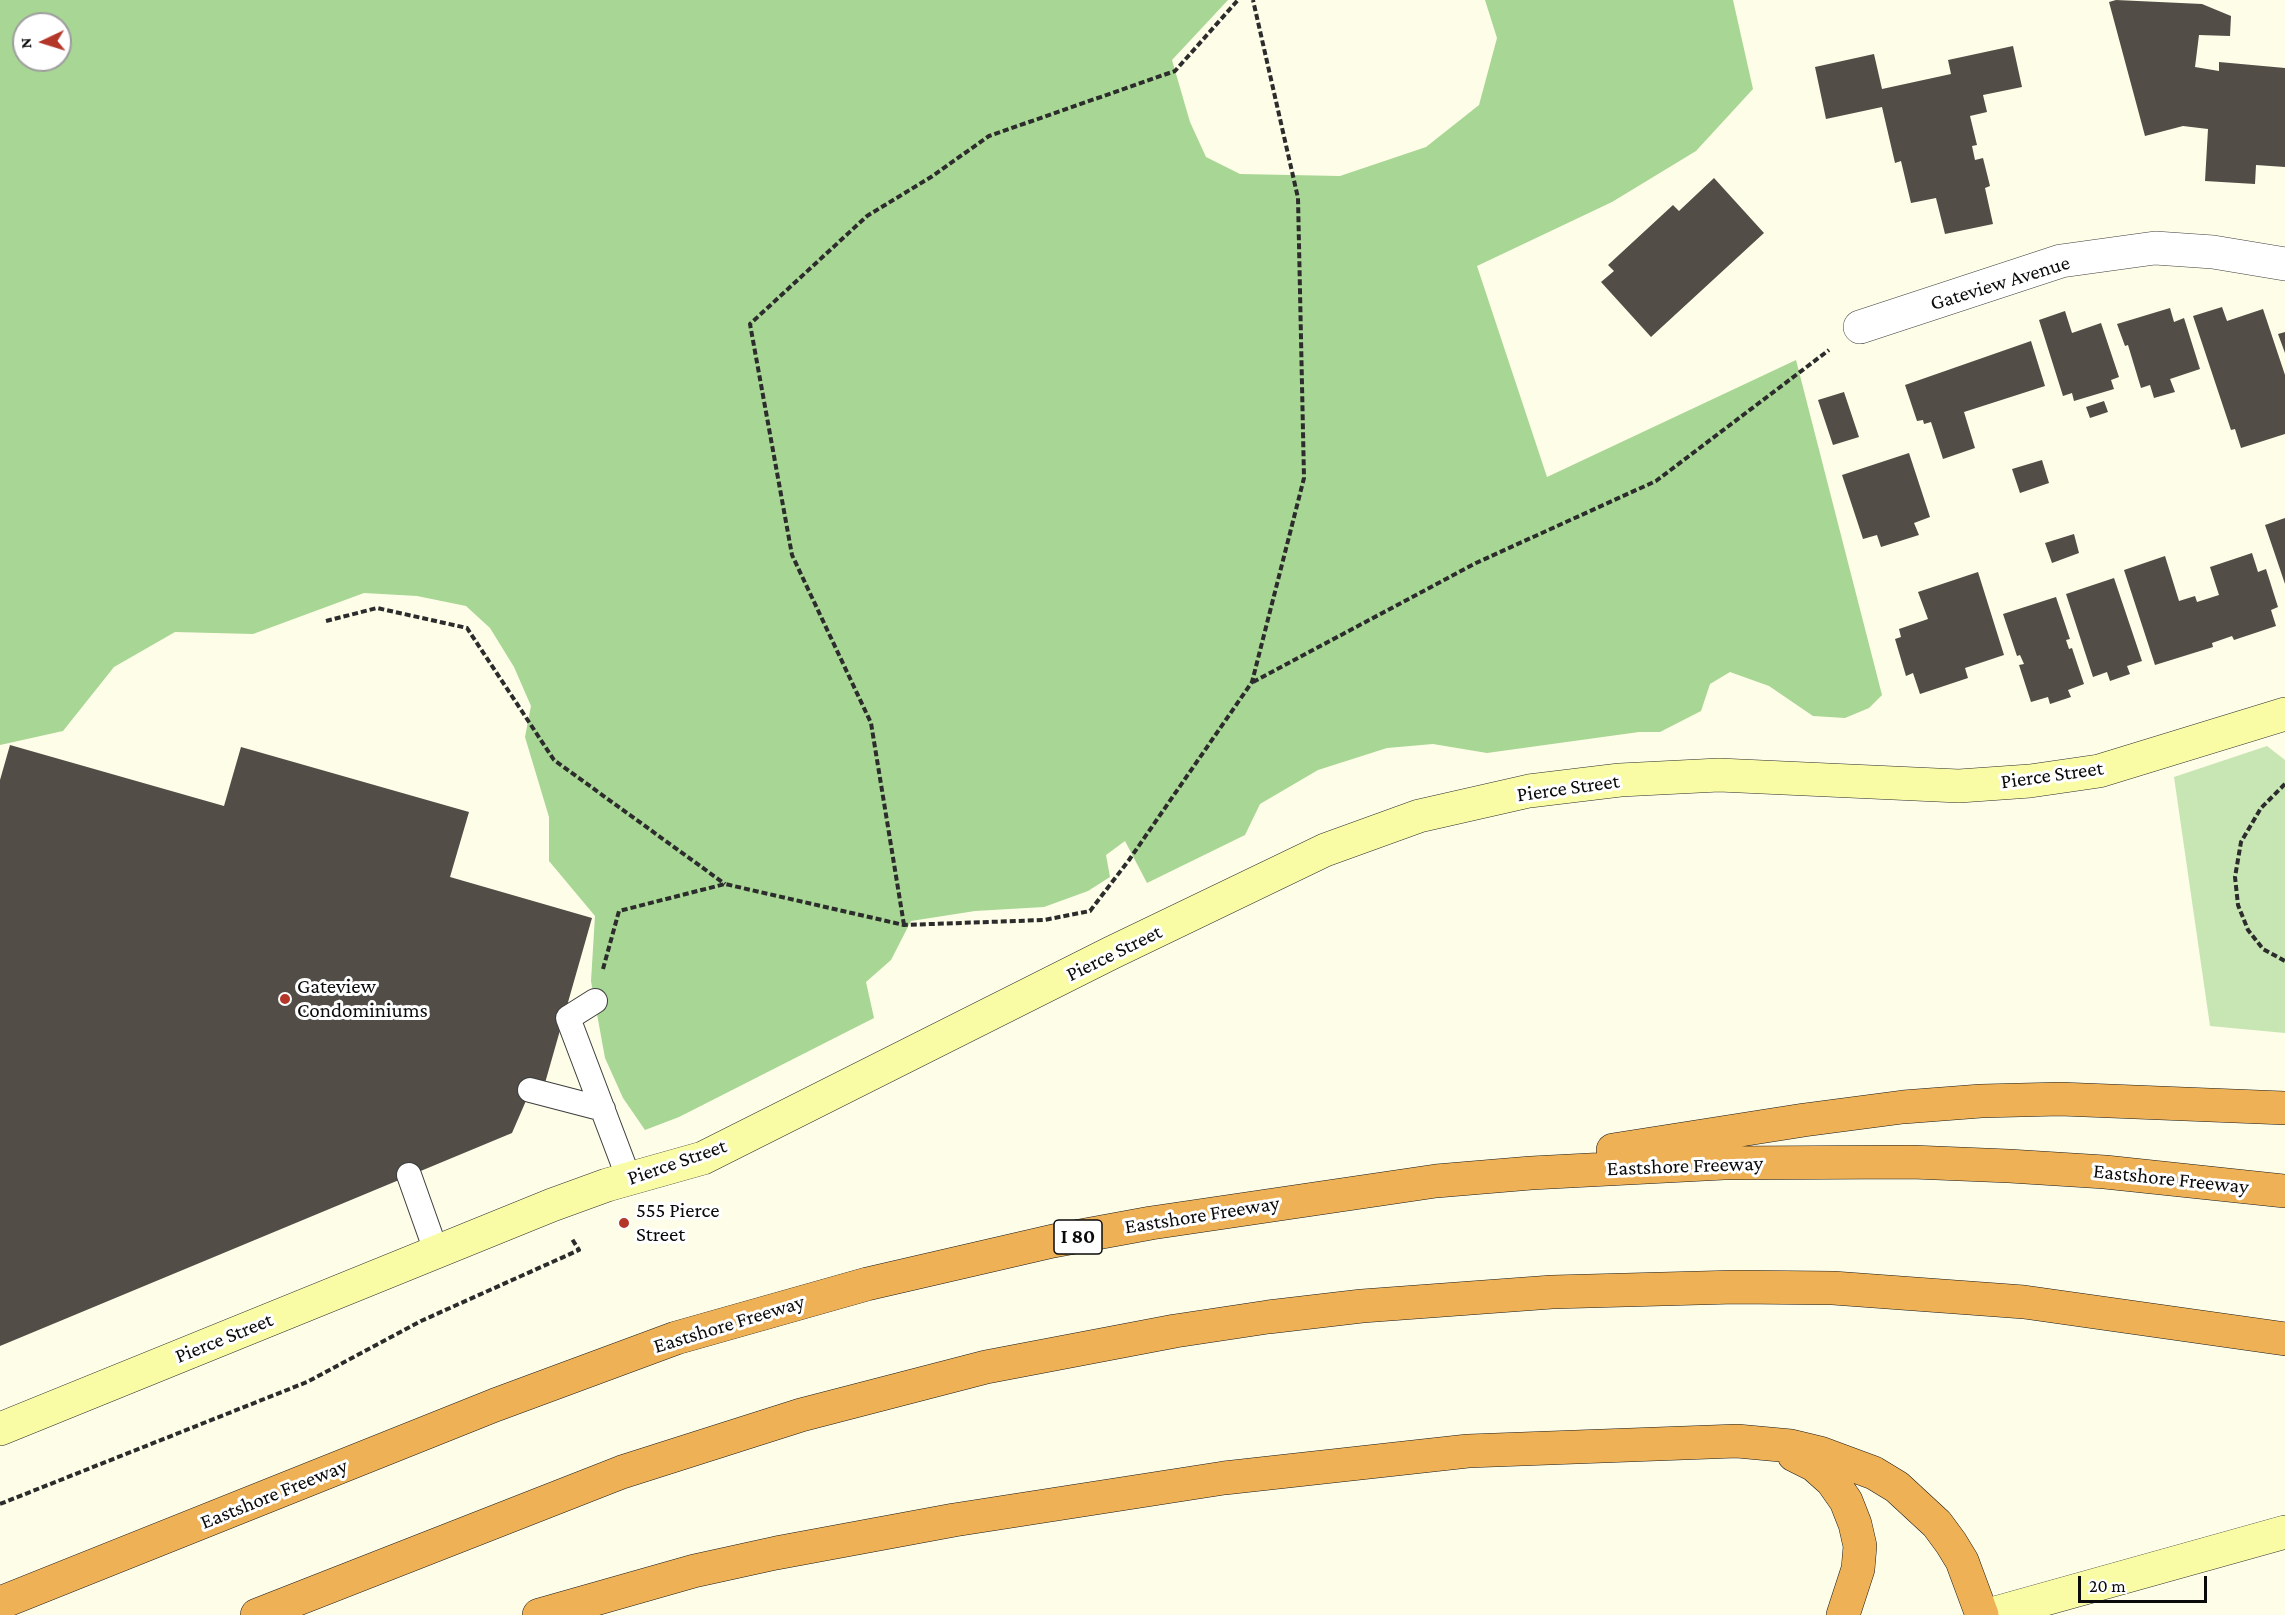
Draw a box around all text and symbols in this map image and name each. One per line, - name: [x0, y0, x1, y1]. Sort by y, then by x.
- north arrow: [12, 12, 72, 72]
- text: N: [17, 37, 34, 49]
- street label: Gateview Avenue: [1927, 250, 2073, 316]
- street label: Pierce Street: [1999, 755, 2105, 795]
- street label: Pierce Street: [1515, 768, 1621, 808]
- street label: Pierce Street: [1062, 919, 1166, 987]
- place label: Gateview Condominiums: [297, 974, 428, 1024]
- marker: Gateview Condominiums: [278, 992, 292, 1006]
- street label: Pierce Street: [624, 1133, 730, 1191]
- street label: Eastshore Freeway: [1606, 1151, 1764, 1181]
- street label: Eastshore Freeway: [2092, 1158, 2250, 1200]
- street label: Eastshore Freeway: [1123, 1190, 1281, 1240]
- place label: 555 Pierce Street: [636, 1198, 719, 1248]
- marker: 555 Pierce Street: [617, 1216, 631, 1230]
- road number: I 80: [1054, 1220, 1102, 1254]
- street label: Eastshore Freeway: [650, 1289, 808, 1359]
- street label: Pierce Street: [171, 1307, 277, 1369]
- street label: Eastshore Freeway: [197, 1453, 351, 1535]
- scale bar: [2081, 1564, 2210, 1602]
- text: 20 m: [2089, 1576, 2126, 1596]

